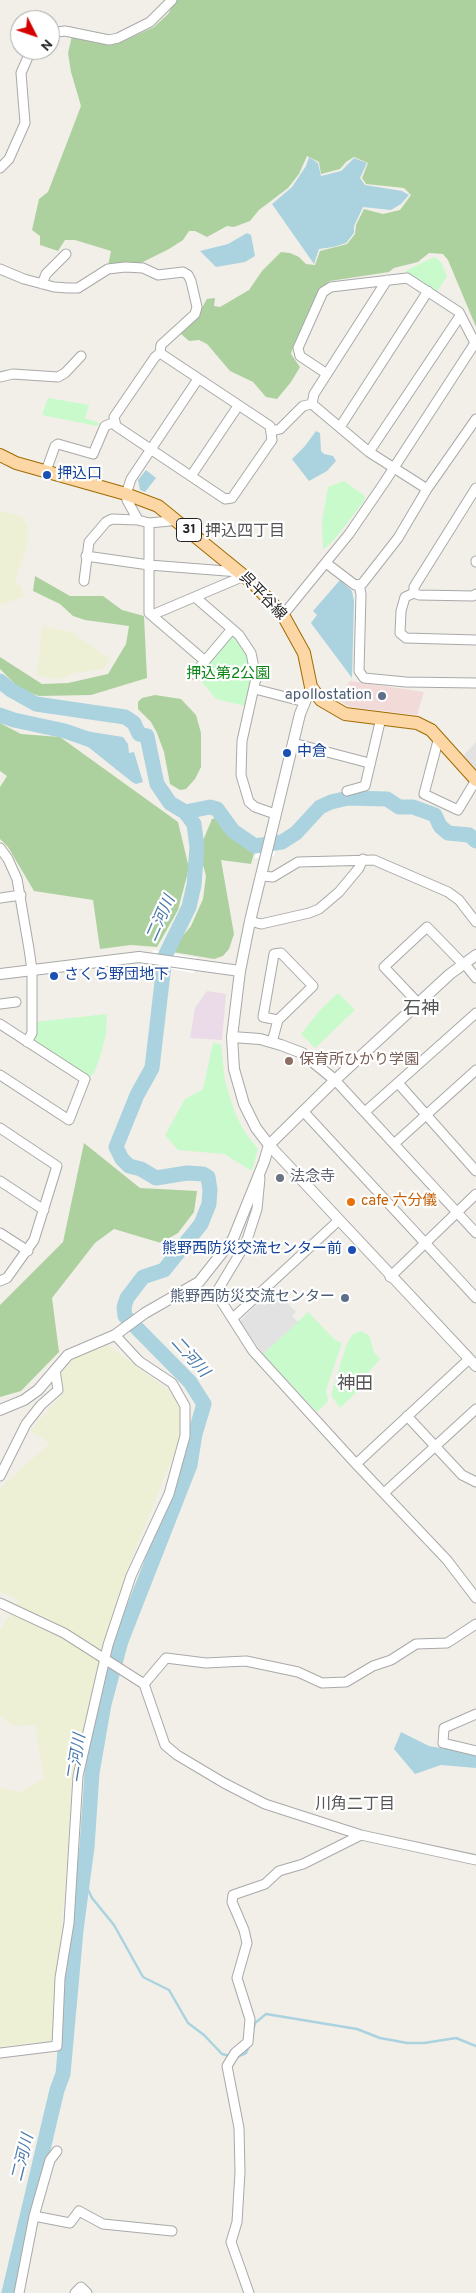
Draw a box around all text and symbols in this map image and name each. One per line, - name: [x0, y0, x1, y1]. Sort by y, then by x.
- north arrow: [10, 10, 60, 60]
- text: N: [36, 35, 56, 54]
- place label: 押込口: [57, 466, 102, 484]
- marker: 押込口: [41, 469, 53, 481]
- road number: 31: [176, 518, 202, 542]
- district label: 押込四丁目: [205, 523, 285, 543]
- street label: 呉平谷線: [235, 569, 289, 625]
- park label: 押込第2公園: [186, 666, 270, 684]
- place label: apollostation: [285, 687, 372, 705]
- marker: apollostation: [376, 690, 388, 702]
- place label: 中倉: [297, 744, 327, 762]
- marker: 中倉: [281, 747, 293, 759]
- water label: 二河川: [143, 893, 181, 945]
- place label: さくら野団地下: [64, 967, 169, 985]
- marker: さくら野団地下: [48, 970, 60, 982]
- district label: 石神: [403, 999, 439, 1021]
- place label: 保育所ひかり学園: [299, 1052, 419, 1070]
- marker: 保育所ひかり学園: [283, 1055, 295, 1067]
- place label: 法念寺: [290, 1169, 335, 1187]
- marker: 法念寺: [274, 1172, 286, 1184]
- place label: cafe 六分儀: [361, 1193, 437, 1211]
- marker: cafe 六分儀: [345, 1196, 357, 1208]
- place label: 熊野西防災交流センター前: [162, 1241, 342, 1259]
- marker: 熊野西防災交流センター前: [346, 1244, 358, 1256]
- place label: 熊野西防災交流センター: [170, 1289, 335, 1307]
- marker: 熊野西防災交流センター: [339, 1292, 351, 1304]
- water label: 二河川: [166, 1334, 212, 1382]
- district label: 神田: [337, 1374, 373, 1396]
- water label: 二河川: [65, 1733, 91, 1783]
- district label: 川角二丁目: [315, 1796, 395, 1816]
- water label: 二河川: [9, 2132, 39, 2184]

